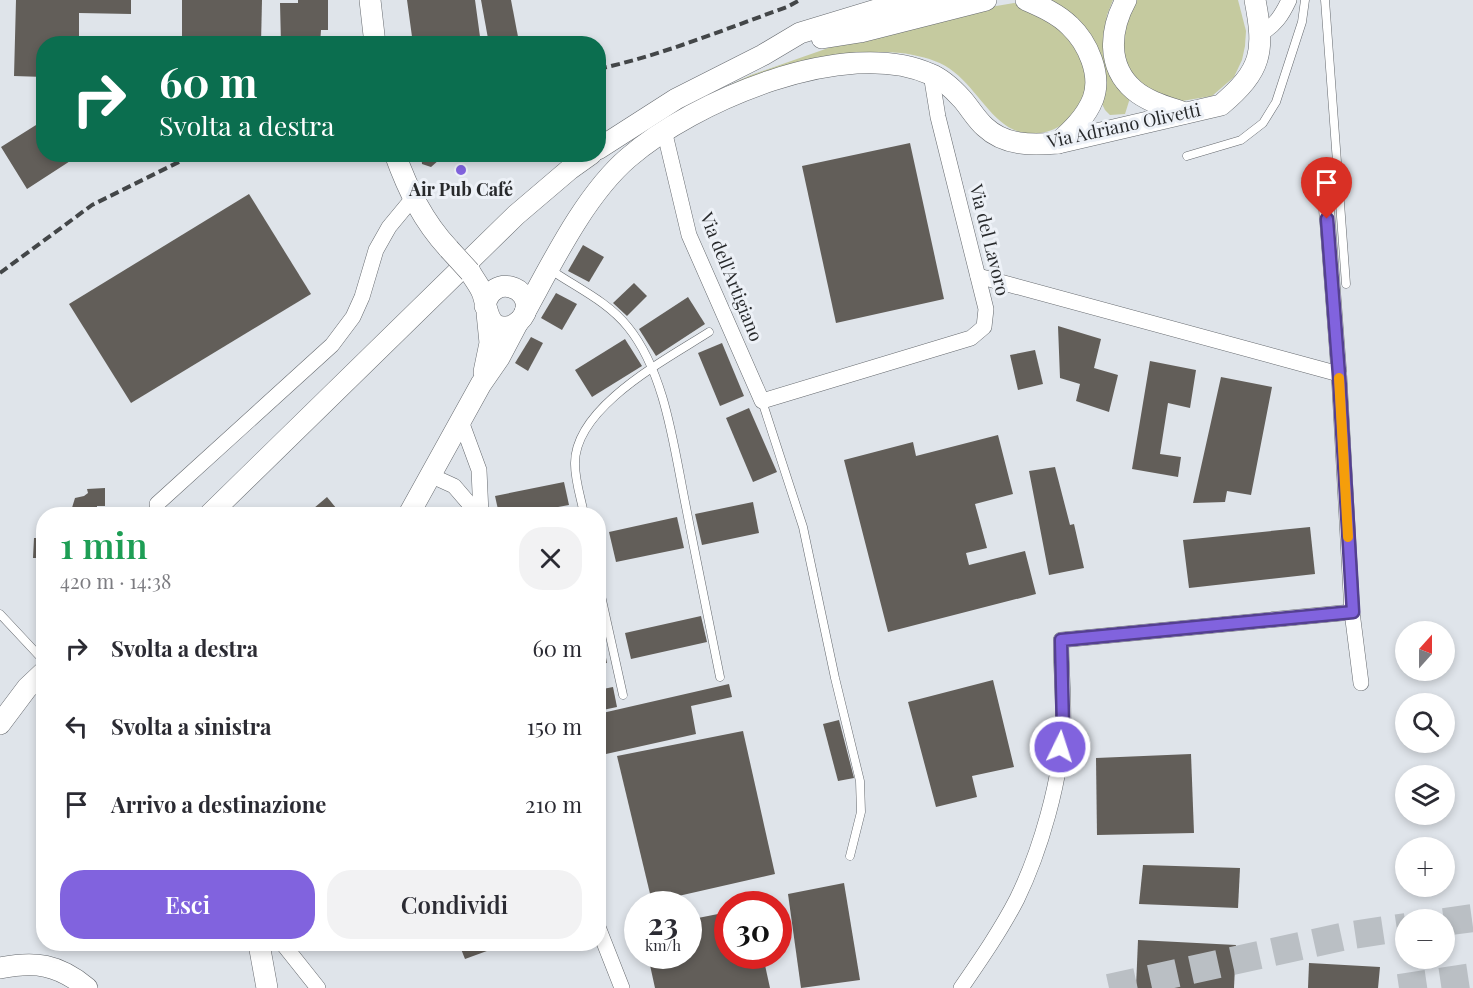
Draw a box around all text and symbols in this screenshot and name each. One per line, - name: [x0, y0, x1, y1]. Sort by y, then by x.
- text: 60 m: [159, 53, 257, 109]
- icon: right: [60, 60, 138, 138]
- street label: Via Adriano Olivetti: [1044, 97, 1203, 153]
- text: Svolta a destra: [159, 107, 334, 143]
- pin: [1301, 157, 1352, 219]
- marker: Air Pub Café: [454, 163, 468, 177]
- icon: arrive: [1310, 166, 1343, 199]
- place label: Air Pub Café: [408, 177, 513, 201]
- street label: Via del Lavoro: [964, 181, 1015, 298]
- street label: Via dell'Artigiano: [695, 208, 769, 345]
- text: 1 min: [60, 520, 148, 568]
- button: close: [519, 527, 582, 590]
- text: 420 m · 14:38: [60, 567, 171, 594]
- north arrow: [1395, 621, 1455, 681]
- map controls: [1395, 621, 1455, 969]
- icon: right: [60, 632, 93, 665]
- text: Svolta a destra: [111, 633, 258, 663]
- text: 60 m: [532, 633, 582, 663]
- button: search: [1395, 693, 1455, 753]
- icon: left: [60, 710, 93, 743]
- text: Svolta a sinistra: [111, 711, 271, 741]
- text: 150 m: [527, 711, 582, 741]
- position arrow: [1028, 715, 1092, 779]
- button: layers: [1395, 765, 1455, 825]
- icon: arrive: [60, 788, 93, 821]
- text: Arrivo a destinazione: [111, 789, 326, 819]
- text: 210 m: [525, 789, 582, 819]
- button: +: [1395, 837, 1455, 897]
- button: Esci: [60, 870, 315, 939]
- button: Condividi: [327, 870, 582, 939]
- speed limit sign: 30: [714, 891, 792, 969]
- text: 23: [648, 903, 678, 943]
- button: −: [1395, 909, 1455, 969]
- text: km/h: [645, 935, 681, 955]

